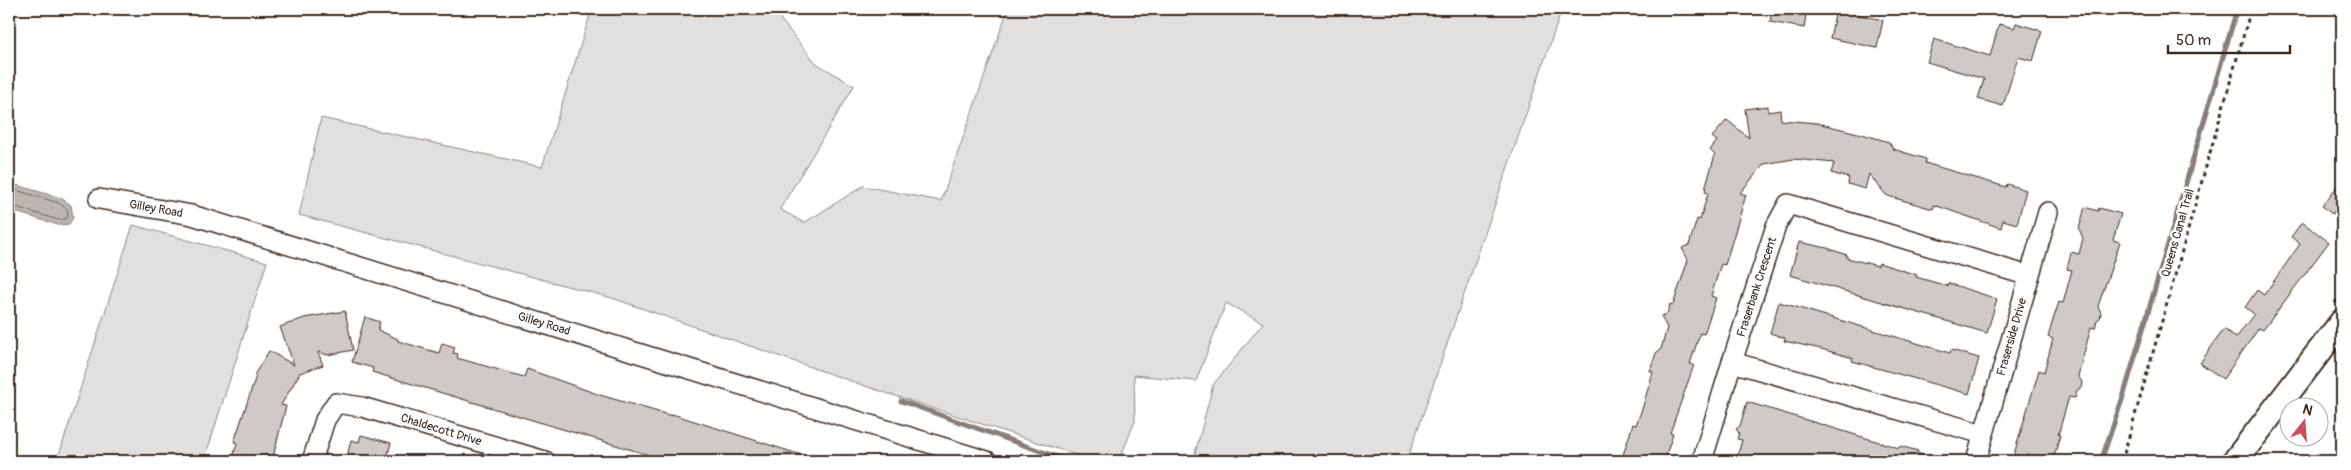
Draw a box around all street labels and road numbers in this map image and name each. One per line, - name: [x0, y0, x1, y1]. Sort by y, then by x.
- street label: Queens Canal Trail: [2158, 187, 2198, 279]
- street label: Gilley Road: [128, 197, 184, 221]
- street label: Fraserbank Crescent: [1734, 235, 1780, 339]
- street label: Fraserside Drive: [1994, 296, 2030, 378]
- street label: Gilley Road: [516, 309, 572, 339]
- street label: Chaldecott Drive: [399, 411, 483, 449]

